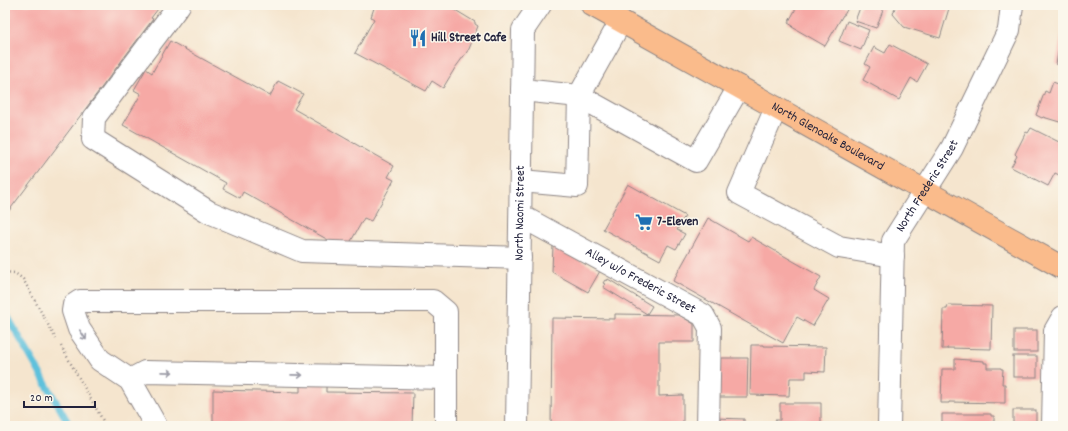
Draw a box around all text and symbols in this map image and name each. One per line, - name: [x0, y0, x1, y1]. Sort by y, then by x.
- restaurant icon: Hill Street Cafe: [408, 28, 428, 48]
- place label: Hill Street Cafe: [431, 29, 507, 48]
- street label: North Glenoaks Boulevard: [768, 97, 888, 176]
- street label: North Frederic Street: [891, 137, 964, 236]
- street label: North Naomi Street: [510, 165, 530, 261]
- supermarket icon: 7-Eleven: [634, 212, 654, 232]
- place label: 7-Eleven: [657, 213, 698, 232]
- street label: Alley w/o Frederic Street: [582, 243, 699, 319]
- one-way arrow: [79, 329, 87, 340]
- one-way arrow: [160, 368, 173, 376]
- one-way arrow: [290, 371, 303, 379]
- scale bar: [24, 383, 95, 409]
- text: 20 m: [30, 390, 53, 407]

